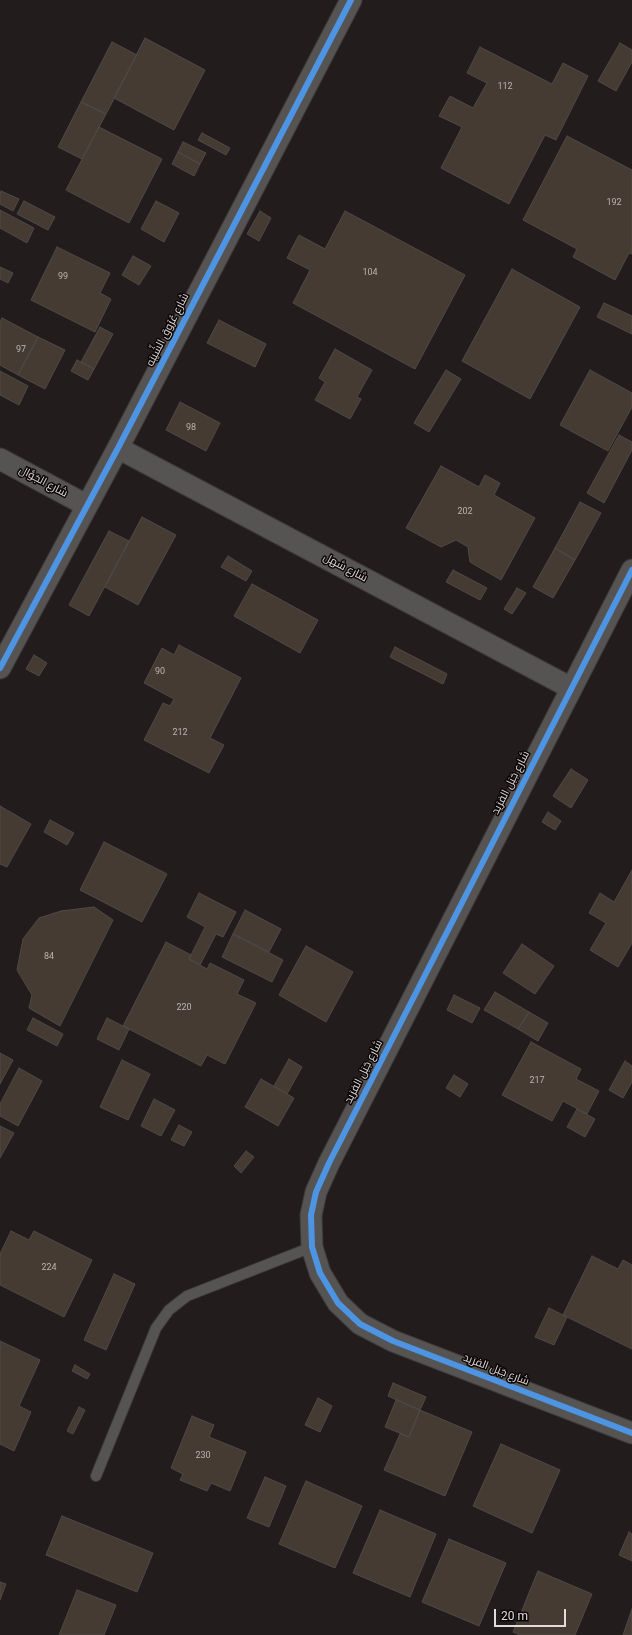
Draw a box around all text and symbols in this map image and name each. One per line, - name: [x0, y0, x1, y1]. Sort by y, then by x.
- house number: 112: [497, 82, 513, 92]
- house number: 192: [606, 198, 622, 208]
- house number: 104: [362, 268, 378, 278]
- house number: 99: [58, 272, 68, 282]
- street label: شارع عُرُوق الشِّيبَه: [144, 291, 192, 369]
- house number: 97: [16, 345, 26, 355]
- house number: 98: [186, 423, 196, 433]
- street label: شارع الجَوَّال: [16, 464, 70, 500]
- house number: 202: [457, 507, 473, 517]
- street label: شارع شهل: [321, 551, 369, 585]
- house number: 90: [155, 667, 165, 677]
- house number: 212: [172, 728, 188, 738]
- street label: شارع جَبَل الفرَيد: [489, 749, 533, 817]
- house number: 84: [44, 952, 54, 962]
- house number: 220: [176, 1003, 192, 1013]
- street label: شارع جَبَل الفرَيد: [342, 1038, 386, 1106]
- house number: 217: [529, 1076, 545, 1086]
- house number: 224: [41, 1263, 57, 1273]
- street label: شارع جَبَل الفرَيد: [461, 1351, 531, 1389]
- house number: 230: [195, 1451, 211, 1461]
- scale bar: [496, 1601, 568, 1627]
- text: 20 m: [501, 1609, 528, 1623]

